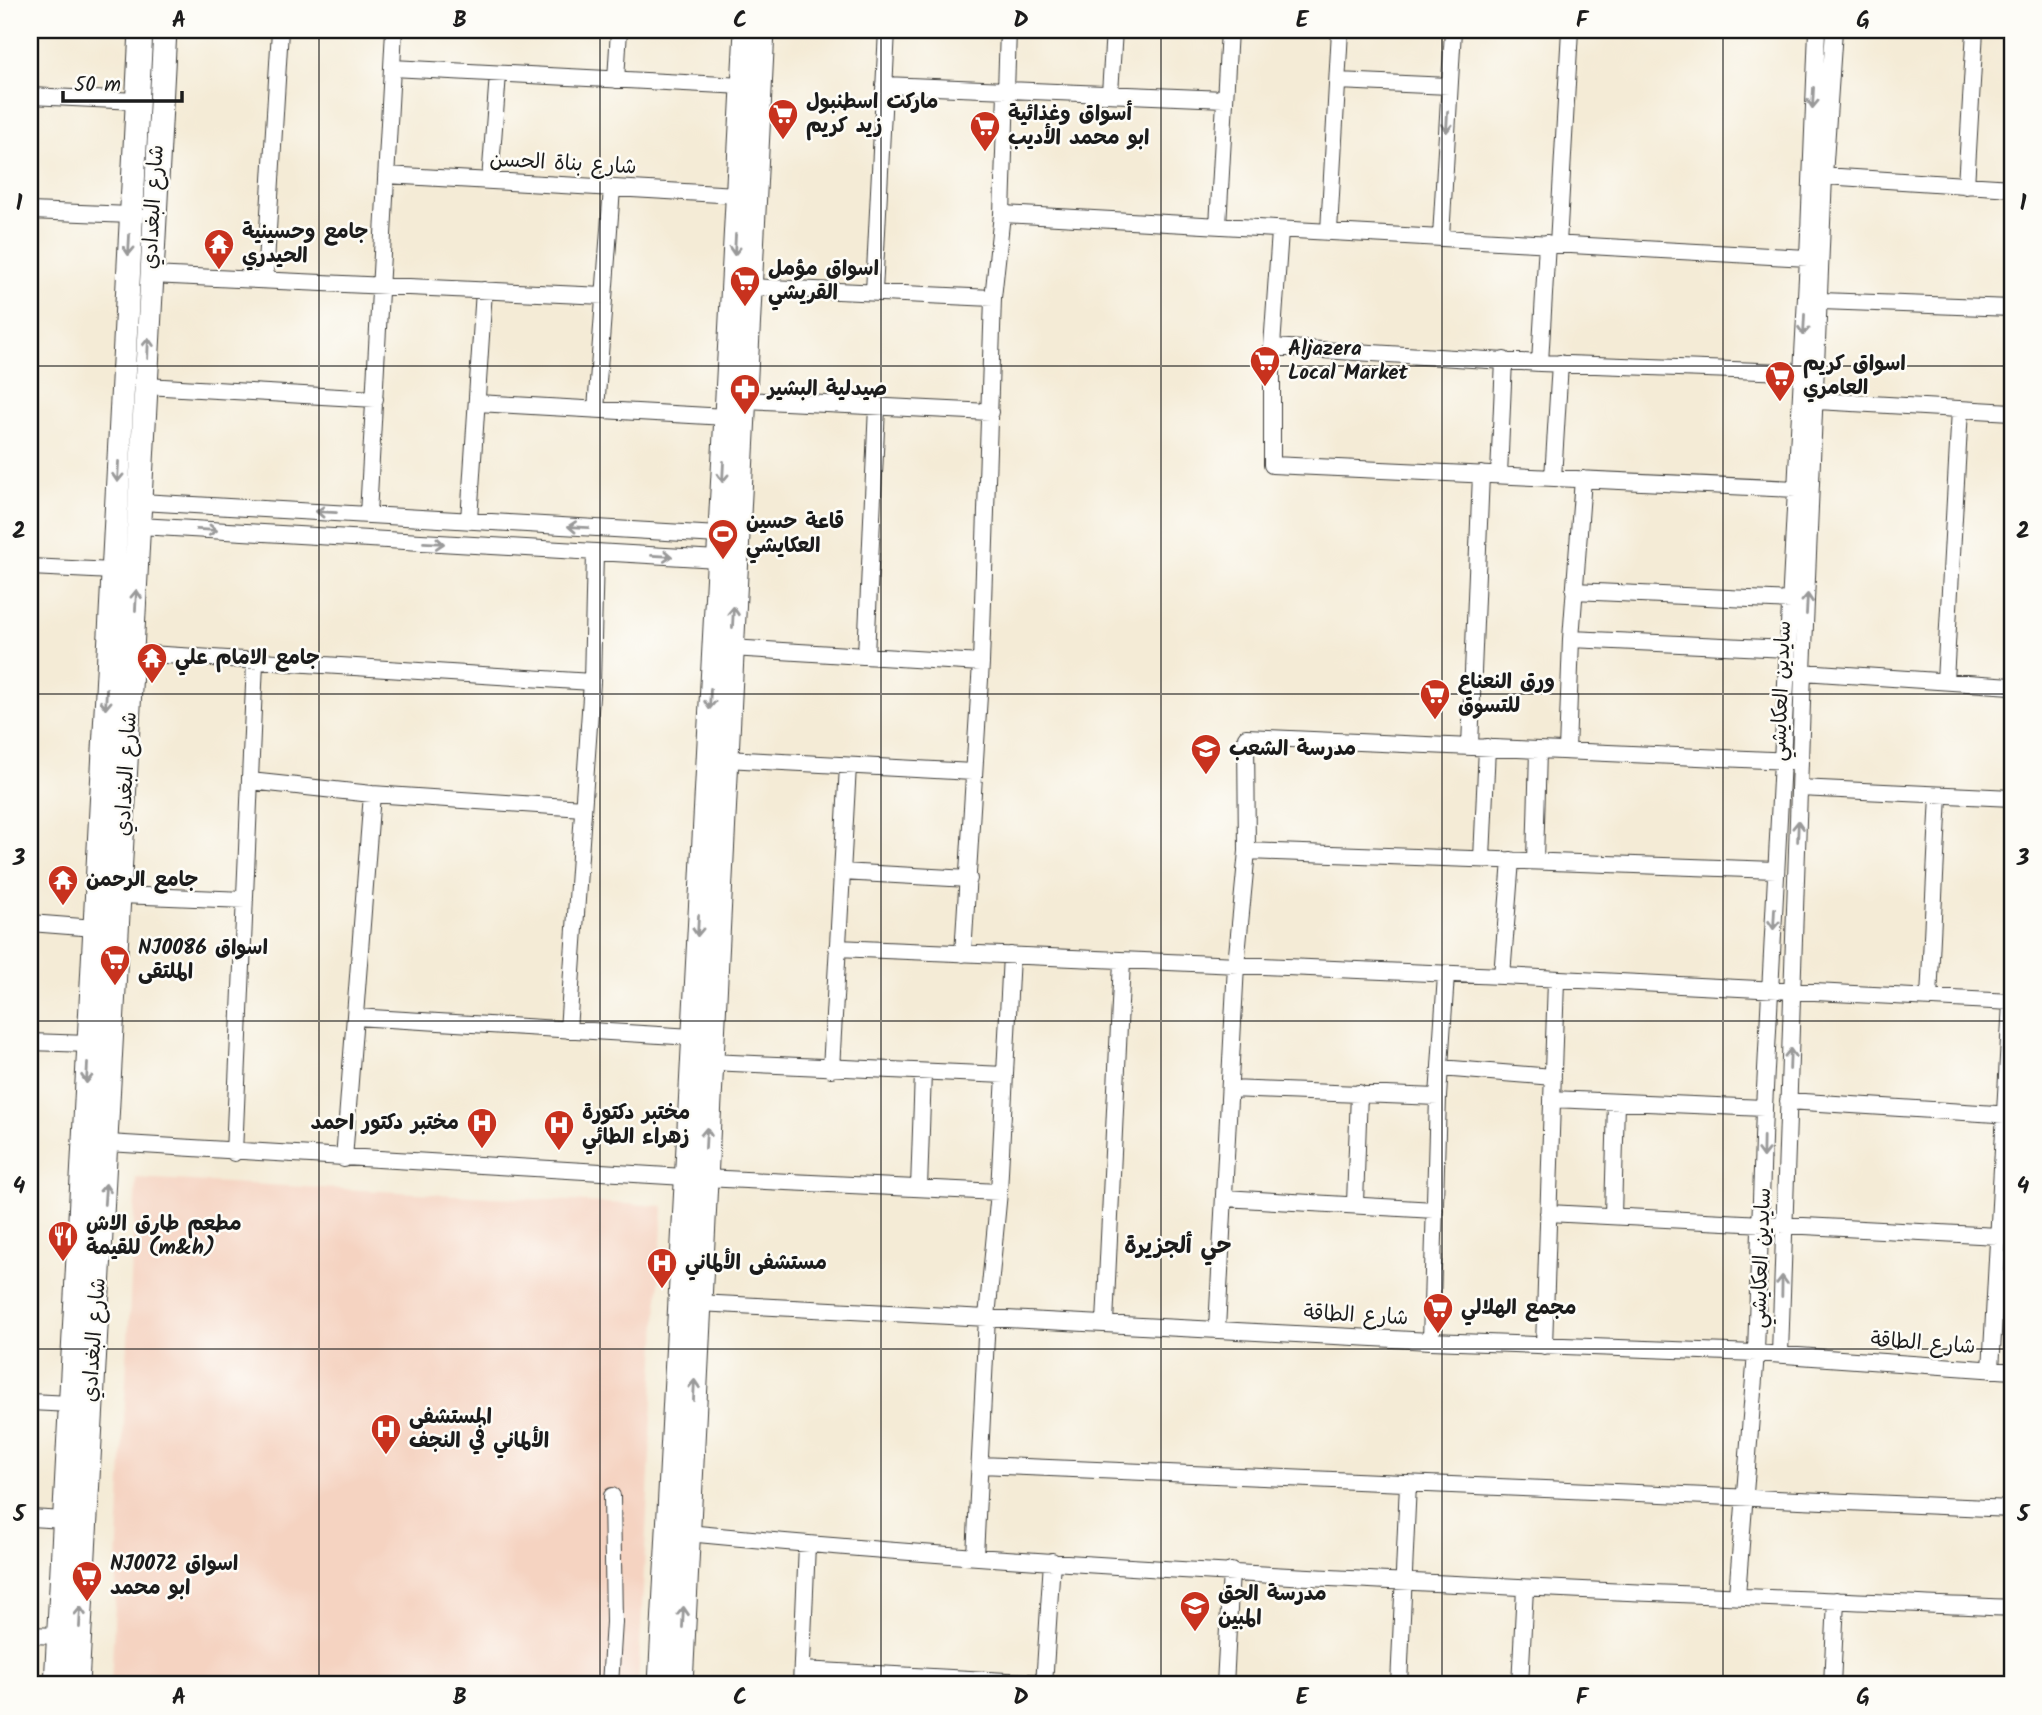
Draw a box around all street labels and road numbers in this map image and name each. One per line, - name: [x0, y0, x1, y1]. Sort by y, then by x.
- street label: شارع البغدادي: [134, 144, 174, 270]
- street label: شارع بناة الحسن: [489, 144, 637, 184]
- street label: سايدين العكايشي: [1763, 620, 1802, 762]
- street label: شارع البغدادي: [107, 711, 147, 837]
- street label: سايدين العكايشي: [1743, 1187, 1782, 1329]
- street label: شارع البغدادي: [74, 1277, 116, 1403]
- street label: شارع الطاقة: [1303, 1297, 1409, 1335]
- street label: شارع الطاقة: [1870, 1324, 1976, 1364]

